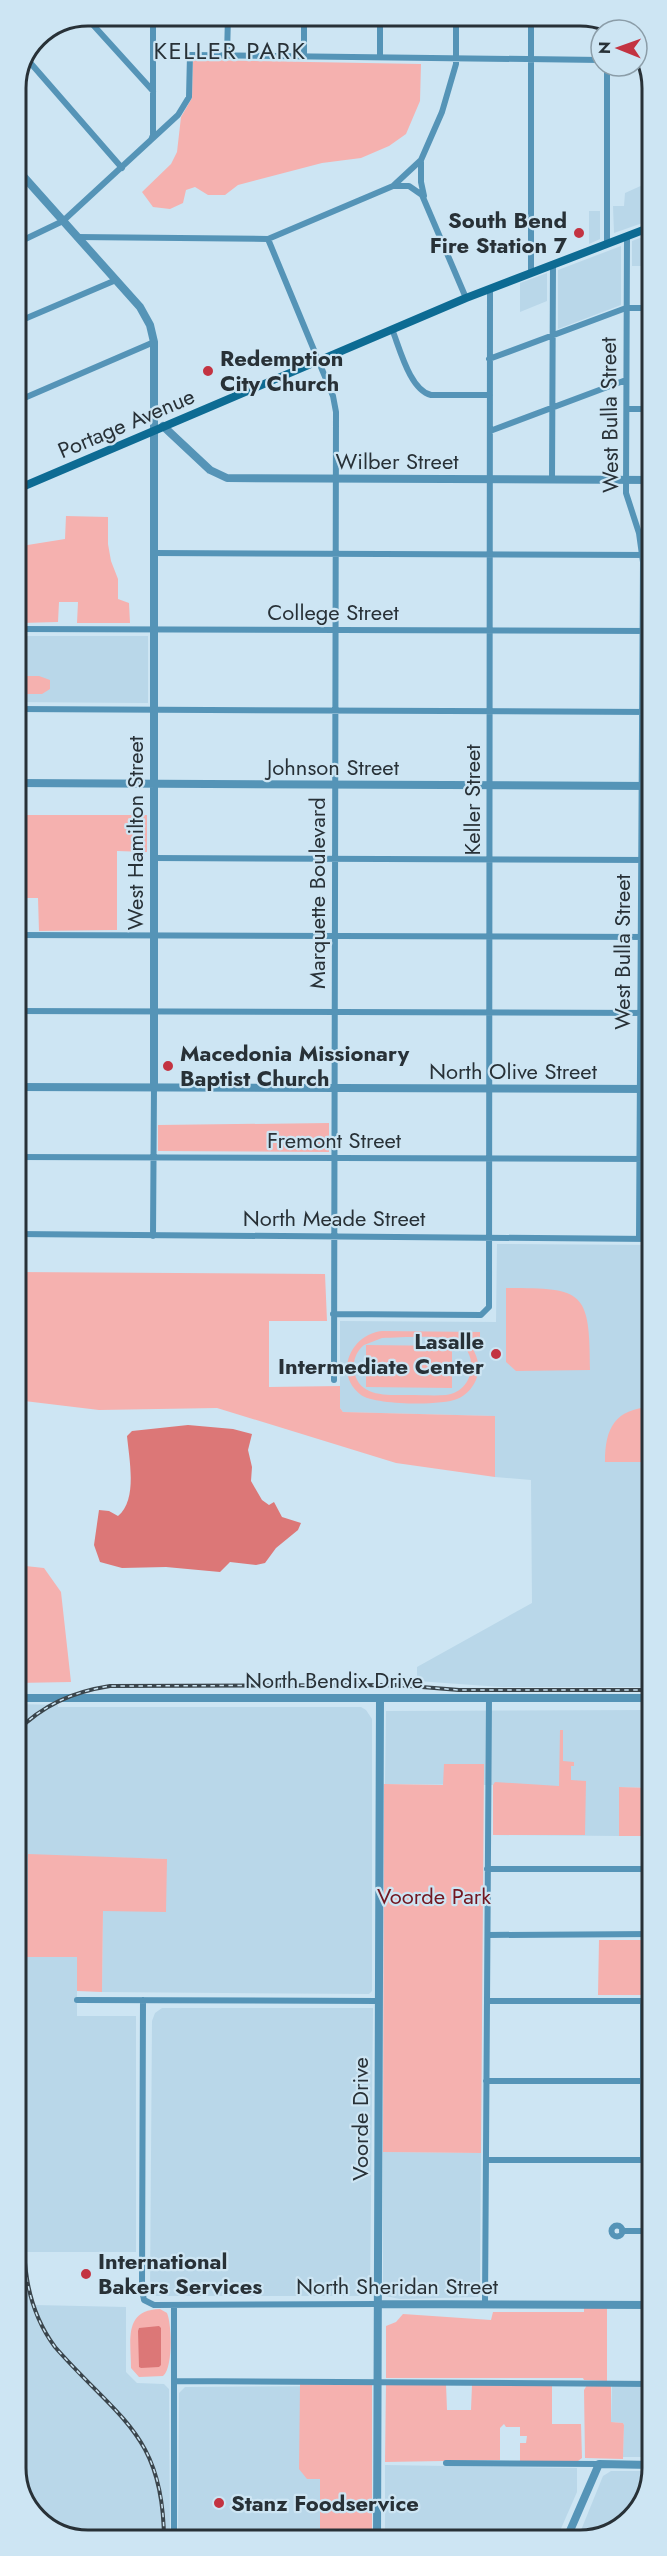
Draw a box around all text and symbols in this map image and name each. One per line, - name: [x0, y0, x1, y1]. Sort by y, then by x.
- north arrow: [589, 18, 649, 78]
- district label: KELLER PARK: [153, 33, 307, 68]
- text: N: [593, 41, 616, 54]
- place label: South Bend Fire Station 7: [430, 204, 568, 261]
- marker: South Bend Fire Station 7: [572, 226, 586, 240]
- street label: West Bulla Street: [592, 336, 626, 493]
- place label: Redemption City Church: [220, 342, 343, 399]
- marker: Redemption City Church: [201, 364, 215, 378]
- street label: Portage Avenue: [53, 380, 199, 466]
- street label: Wilber Street: [335, 445, 459, 477]
- street label: College Street: [267, 596, 399, 628]
- street label: West Hamilton Street: [119, 735, 151, 930]
- street label: Keller Street: [456, 744, 488, 856]
- street label: Johnson Street: [264, 751, 400, 783]
- street label: Marquette Boulevard: [301, 797, 333, 989]
- street label: West Bulla Street: [606, 873, 638, 1030]
- place label: Macedonia Missionary Baptist Church: [180, 1037, 410, 1094]
- street label: North Olive Street: [429, 1055, 598, 1087]
- marker: Macedonia Missionary Baptist Church: [161, 1059, 175, 1073]
- street label: Fremont Street: [267, 1124, 402, 1156]
- street label: North Meade Street: [243, 1202, 426, 1234]
- place label: Lasalle Intermediate Center: [278, 1325, 484, 1382]
- marker: Lasalle Intermediate Center: [489, 1347, 503, 1361]
- street label: North Bendix Drive: [245, 1664, 423, 1696]
- park label: Voorde Park: [377, 1880, 491, 1912]
- street label: Voorde Drive: [344, 2057, 376, 2181]
- place label: International Bakers Services: [98, 2245, 262, 2302]
- marker: International Bakers Services: [79, 2267, 93, 2281]
- street label: North Sheridan Street: [296, 2270, 499, 2302]
- place label: Stanz Foodservice: [231, 2487, 419, 2519]
- marker: Stanz Foodservice: [212, 2496, 226, 2510]

